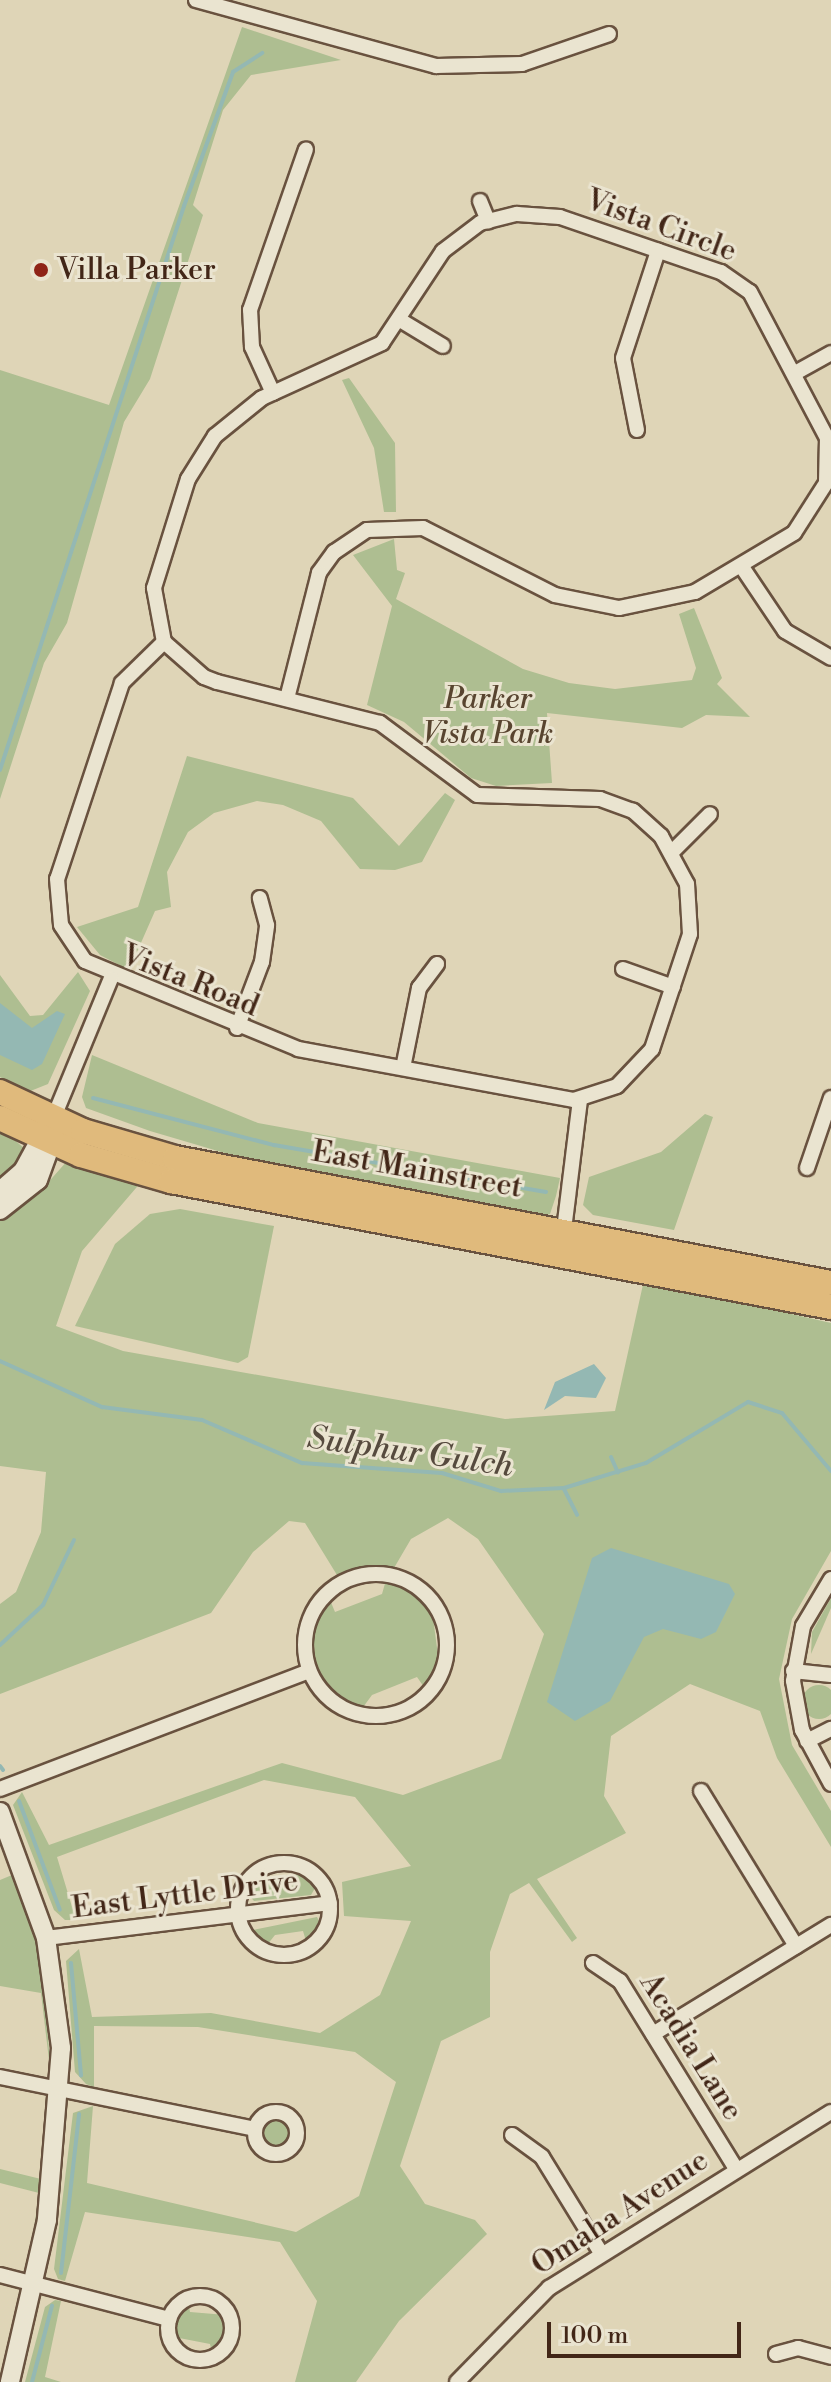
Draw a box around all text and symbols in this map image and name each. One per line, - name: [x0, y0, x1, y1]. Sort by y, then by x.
- street label: Vista Circle: [581, 182, 741, 270]
- place label: Villa Parker: [57, 252, 216, 288]
- marker: Villa Parker: [32, 261, 50, 279]
- park label: Parker Vista Park: [423, 681, 553, 752]
- street label: Vista Road: [116, 937, 264, 1025]
- street label: East Mainstreet: [309, 1134, 525, 1206]
- water label: Sulphur Gulch: [305, 1419, 515, 1485]
- street label: East Lyttle Drive: [70, 1863, 300, 1927]
- street label: Acadia Lane: [632, 1967, 750, 2127]
- street label: Omaha Avenue: [525, 2143, 715, 2283]
- scale bar: [551, 2306, 745, 2356]
- text: 100 m: [561, 2321, 628, 2351]

